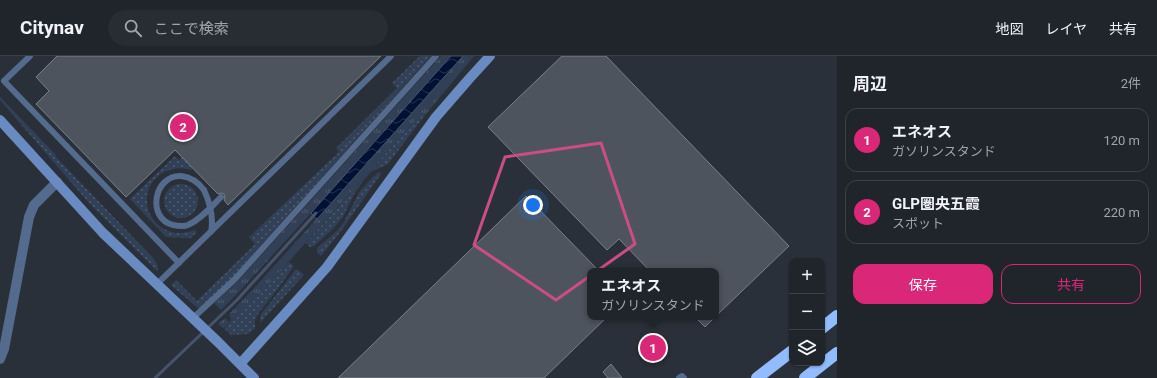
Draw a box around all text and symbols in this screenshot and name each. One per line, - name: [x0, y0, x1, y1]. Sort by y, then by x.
- search box: [108, 10, 388, 46]
- text: Citynav: [20, 16, 84, 39]
- icon: search: [122, 17, 144, 39]
- text: ここで検索: [154, 20, 229, 38]
- text: 地図: [995, 21, 1023, 37]
- text: レイヤ: [1045, 21, 1087, 37]
- text: 共有: [1109, 21, 1137, 37]
- text: 周辺: [853, 74, 887, 94]
- text: 2件: [1121, 76, 1141, 91]
- pin: 2: [170, 112, 196, 142]
- text: エネオス: [892, 123, 952, 141]
- text: 1: [863, 133, 871, 148]
- text: 120 m: [1103, 133, 1140, 148]
- text: ガソリンスタンド: [892, 144, 996, 159]
- your location: [523, 195, 543, 215]
- text: GLP圏央五霞: [892, 195, 980, 213]
- text: 2: [863, 205, 871, 220]
- text: 220 m: [1103, 205, 1140, 220]
- text: スポット: [892, 216, 944, 231]
- map controls: [789, 258, 825, 366]
- button: +: [789, 258, 825, 294]
- button: 保存: [853, 264, 993, 304]
- button: 共有: [1001, 264, 1141, 304]
- popup: [587, 268, 719, 320]
- text: エネオス: [601, 277, 661, 295]
- button: −: [789, 294, 825, 330]
- text: ガソリンスタンド: [601, 298, 705, 313]
- button: layers: [789, 330, 825, 366]
- pin: 1: [640, 333, 666, 363]

